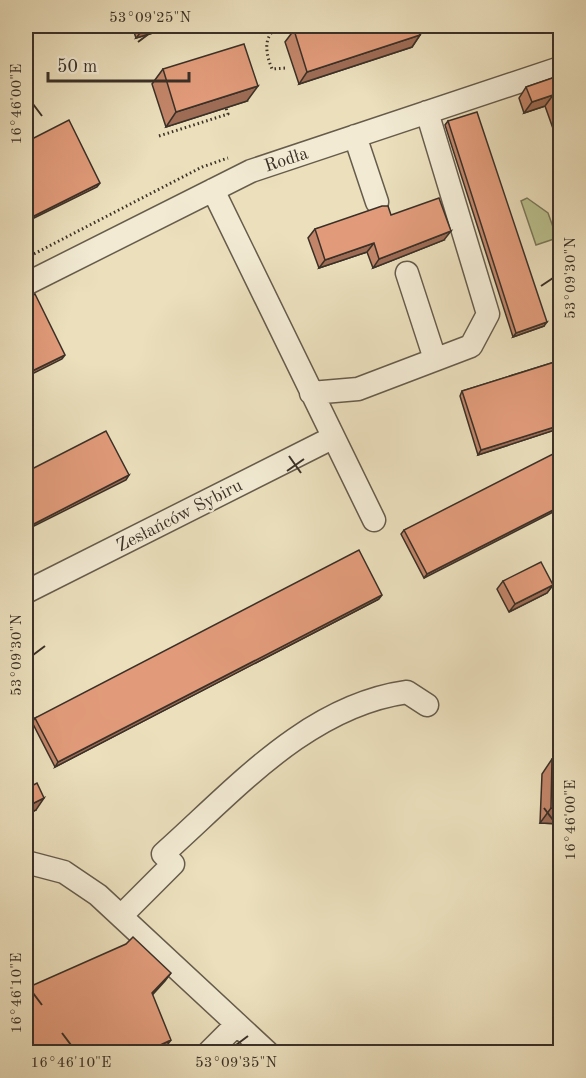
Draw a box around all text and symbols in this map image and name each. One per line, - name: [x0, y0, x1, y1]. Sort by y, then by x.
- text: 53°09'25"N: [109, 11, 191, 26]
- scale bar: [48, 45, 189, 83]
- text: 50 m: [57, 58, 97, 76]
- text: 16°46'00"E: [10, 64, 25, 144]
- street label: Rodła: [262, 144, 311, 175]
- text: 53°09'30"N: [564, 237, 579, 319]
- street label: Zesłańców Sybiru: [114, 476, 246, 555]
- text: 53°09'30"N: [10, 614, 25, 696]
- text: 16°46'00"E: [564, 780, 579, 860]
- text: 16°46'10"E: [10, 953, 25, 1033]
- text: 16°46'10"E: [31, 1056, 111, 1071]
- text: 53°09'35"N: [195, 1056, 277, 1071]

